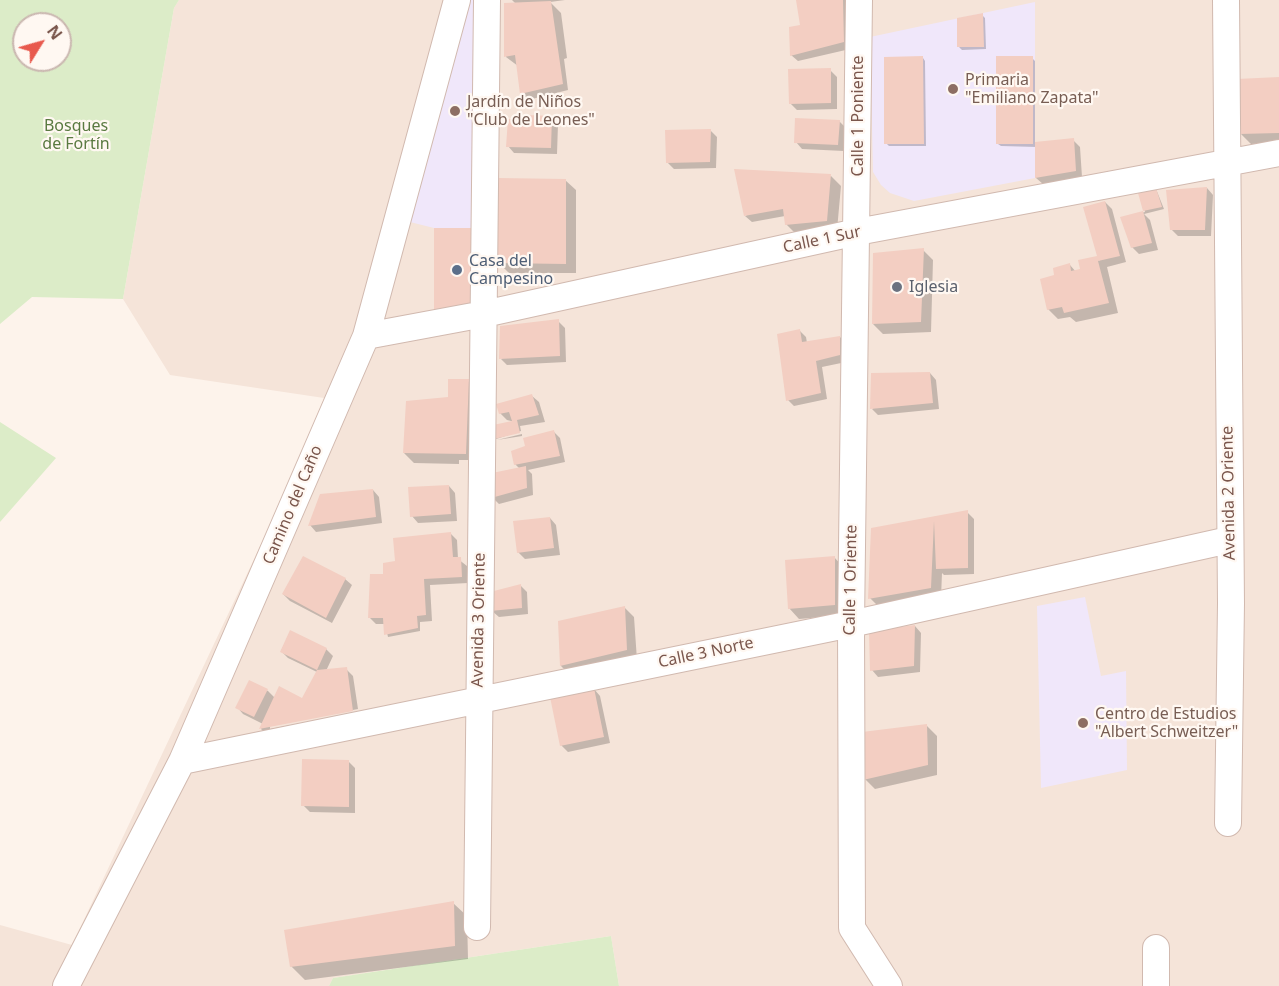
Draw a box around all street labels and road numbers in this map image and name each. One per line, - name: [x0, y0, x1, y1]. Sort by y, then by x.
- street label: Calle 1 Poniente: [848, 56, 868, 176]
- street label: Calle 1 Sur: [781, 222, 863, 258]
- street label: Avenida 2 Oriente: [1218, 426, 1240, 560]
- street label: Camino del Caño: [259, 442, 327, 568]
- street label: Calle 1 Oriente: [840, 524, 862, 636]
- street label: Avenida 3 Oriente: [468, 553, 490, 687]
- street label: Calle 3 Norte: [657, 634, 755, 672]

